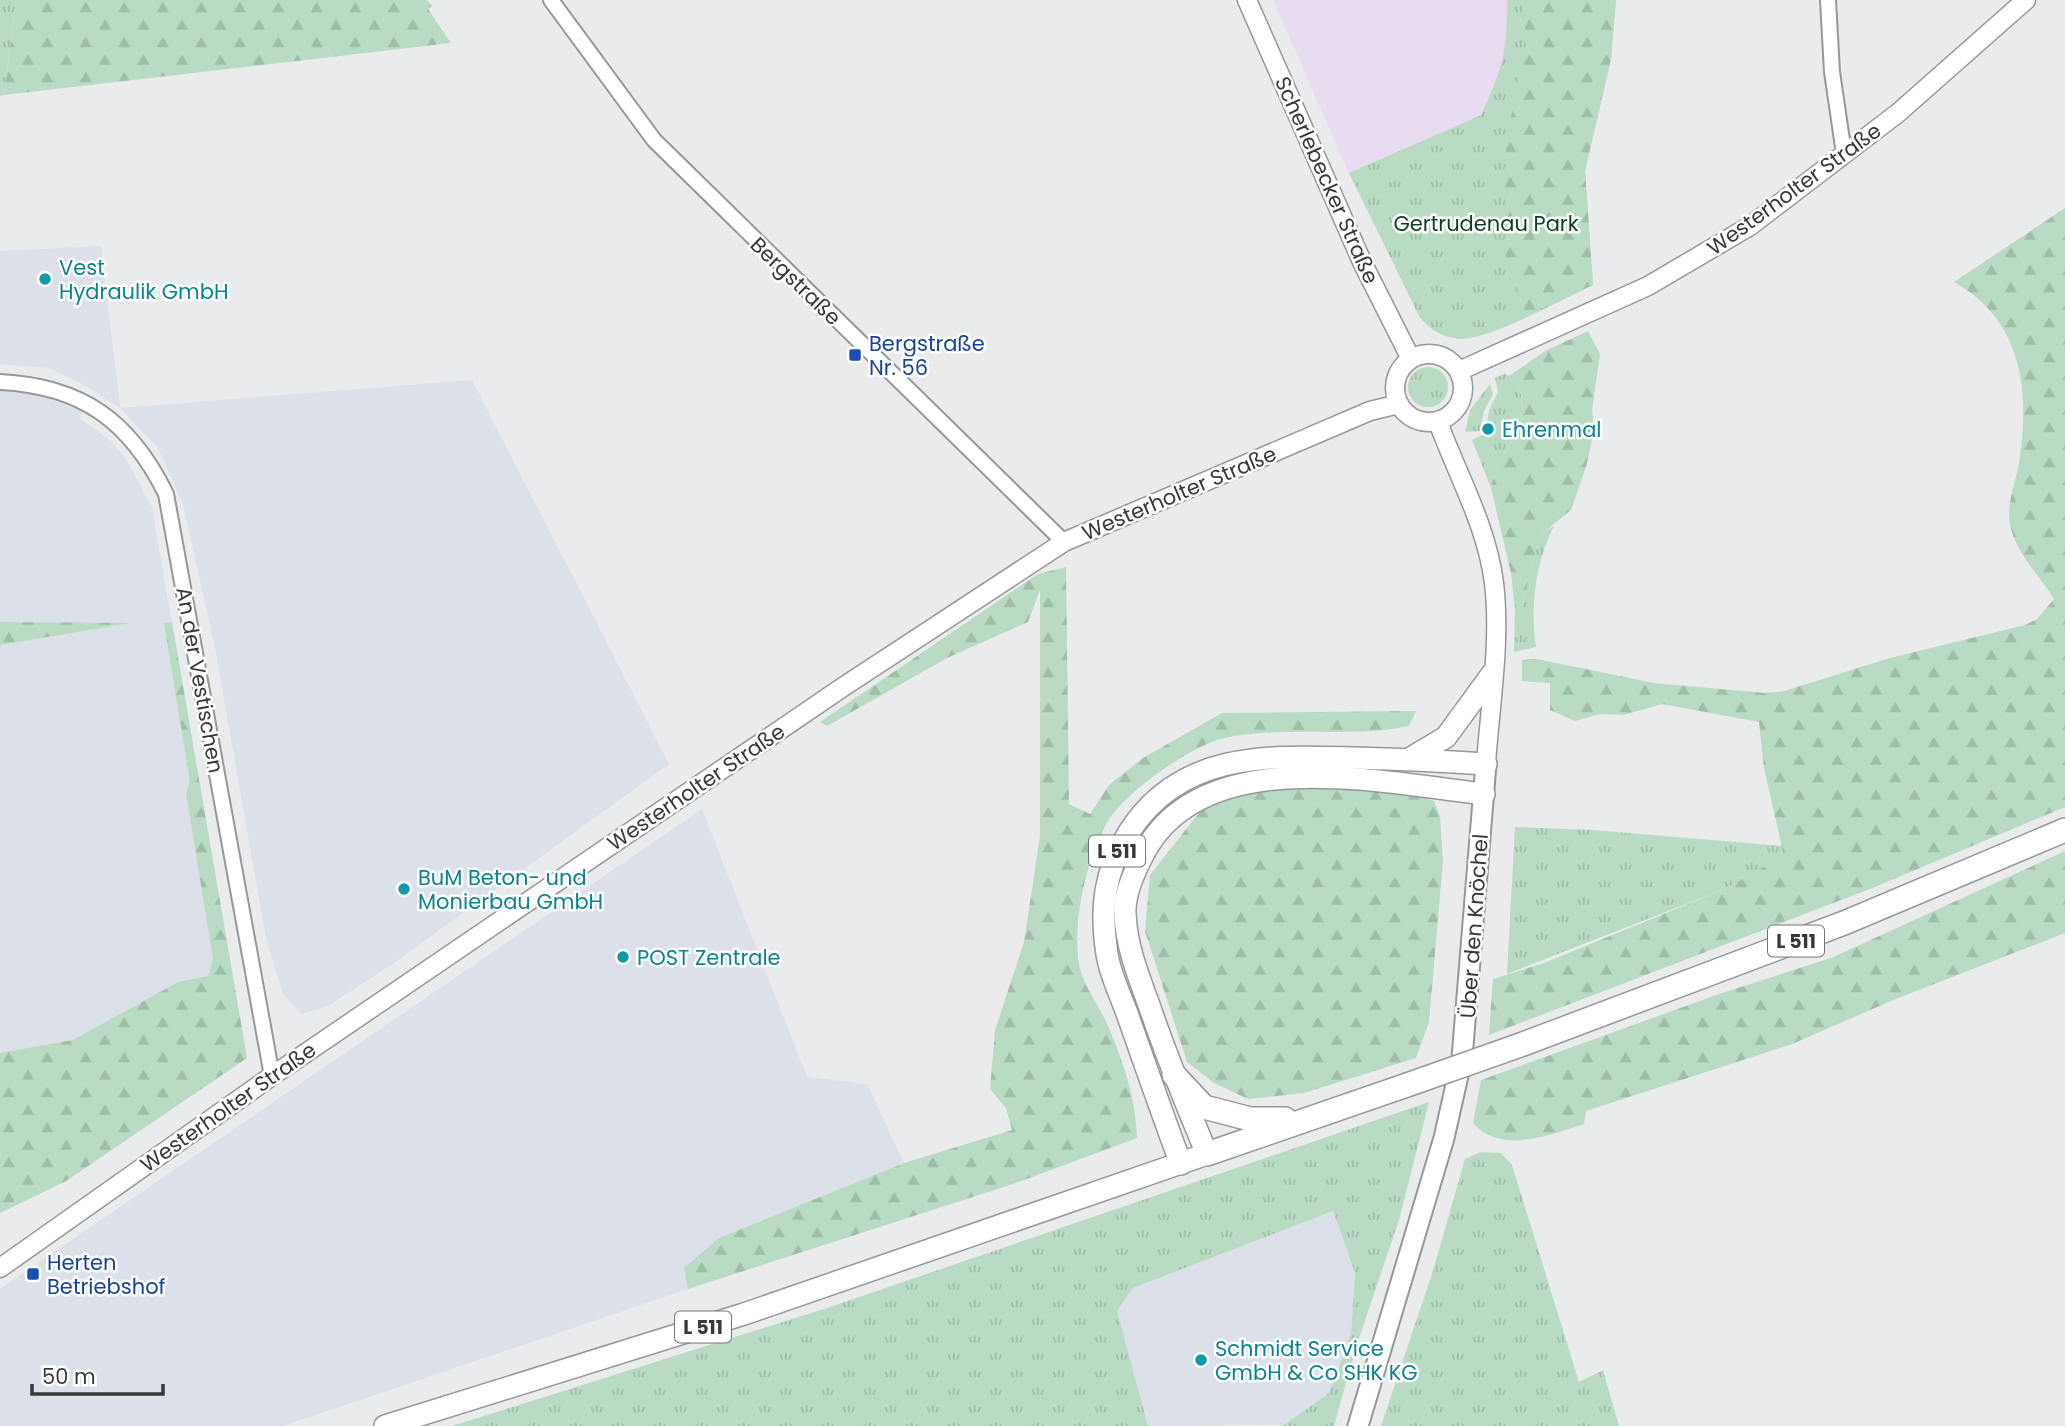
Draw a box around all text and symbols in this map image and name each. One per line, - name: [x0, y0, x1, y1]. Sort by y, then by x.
- street label: Scherlebecker Straße: [1268, 72, 1386, 288]
- street label: Westerholter Straße: [1701, 116, 1887, 262]
- park label: Gertrudenau Park: [1393, 209, 1579, 238]
- street label: Bergstraße: [744, 230, 848, 332]
- place label: Vest Hydraulik GmbH: [59, 253, 228, 306]
- marker: Vest Hydraulik GmbH: [37, 271, 53, 287]
- place label: Bergstraße Nr. 56: [869, 329, 985, 382]
- marker: Bergstraße Nr. 56: [847, 347, 863, 363]
- place label: Ehrenmal: [1502, 415, 1602, 444]
- marker: Ehrenmal: [1480, 421, 1496, 437]
- street label: Westerholter Straße: [1077, 439, 1281, 547]
- street label: An der Vestischen: [169, 585, 231, 775]
- street label: Westerholter Straße: [601, 717, 791, 857]
- street label: Über den Knöchel: [1453, 833, 1495, 1019]
- road number: L 511: [1089, 836, 1145, 866]
- place label: BuM Beton- und Monierbau GmbH: [418, 863, 603, 916]
- marker: BuM Beton- und Monierbau GmbH: [396, 881, 412, 897]
- road number: L 511: [1768, 925, 1824, 956]
- place label: POST Zentrale: [637, 943, 781, 972]
- marker: POST Zentrale: [615, 949, 631, 965]
- street label: Westerholter Straße: [134, 1035, 322, 1179]
- place label: Herten Betriebshof: [47, 1248, 166, 1301]
- marker: Herten Betriebshof: [25, 1266, 41, 1282]
- road number: L 511: [675, 1312, 731, 1343]
- place label: Schmidt Service GmbH & Co SHK KG: [1215, 1334, 1418, 1387]
- scale bar: [32, 1352, 163, 1396]
- marker: Schmidt Service GmbH & Co SHK KG: [1193, 1352, 1209, 1368]
- text: 50 m: [42, 1362, 96, 1391]

